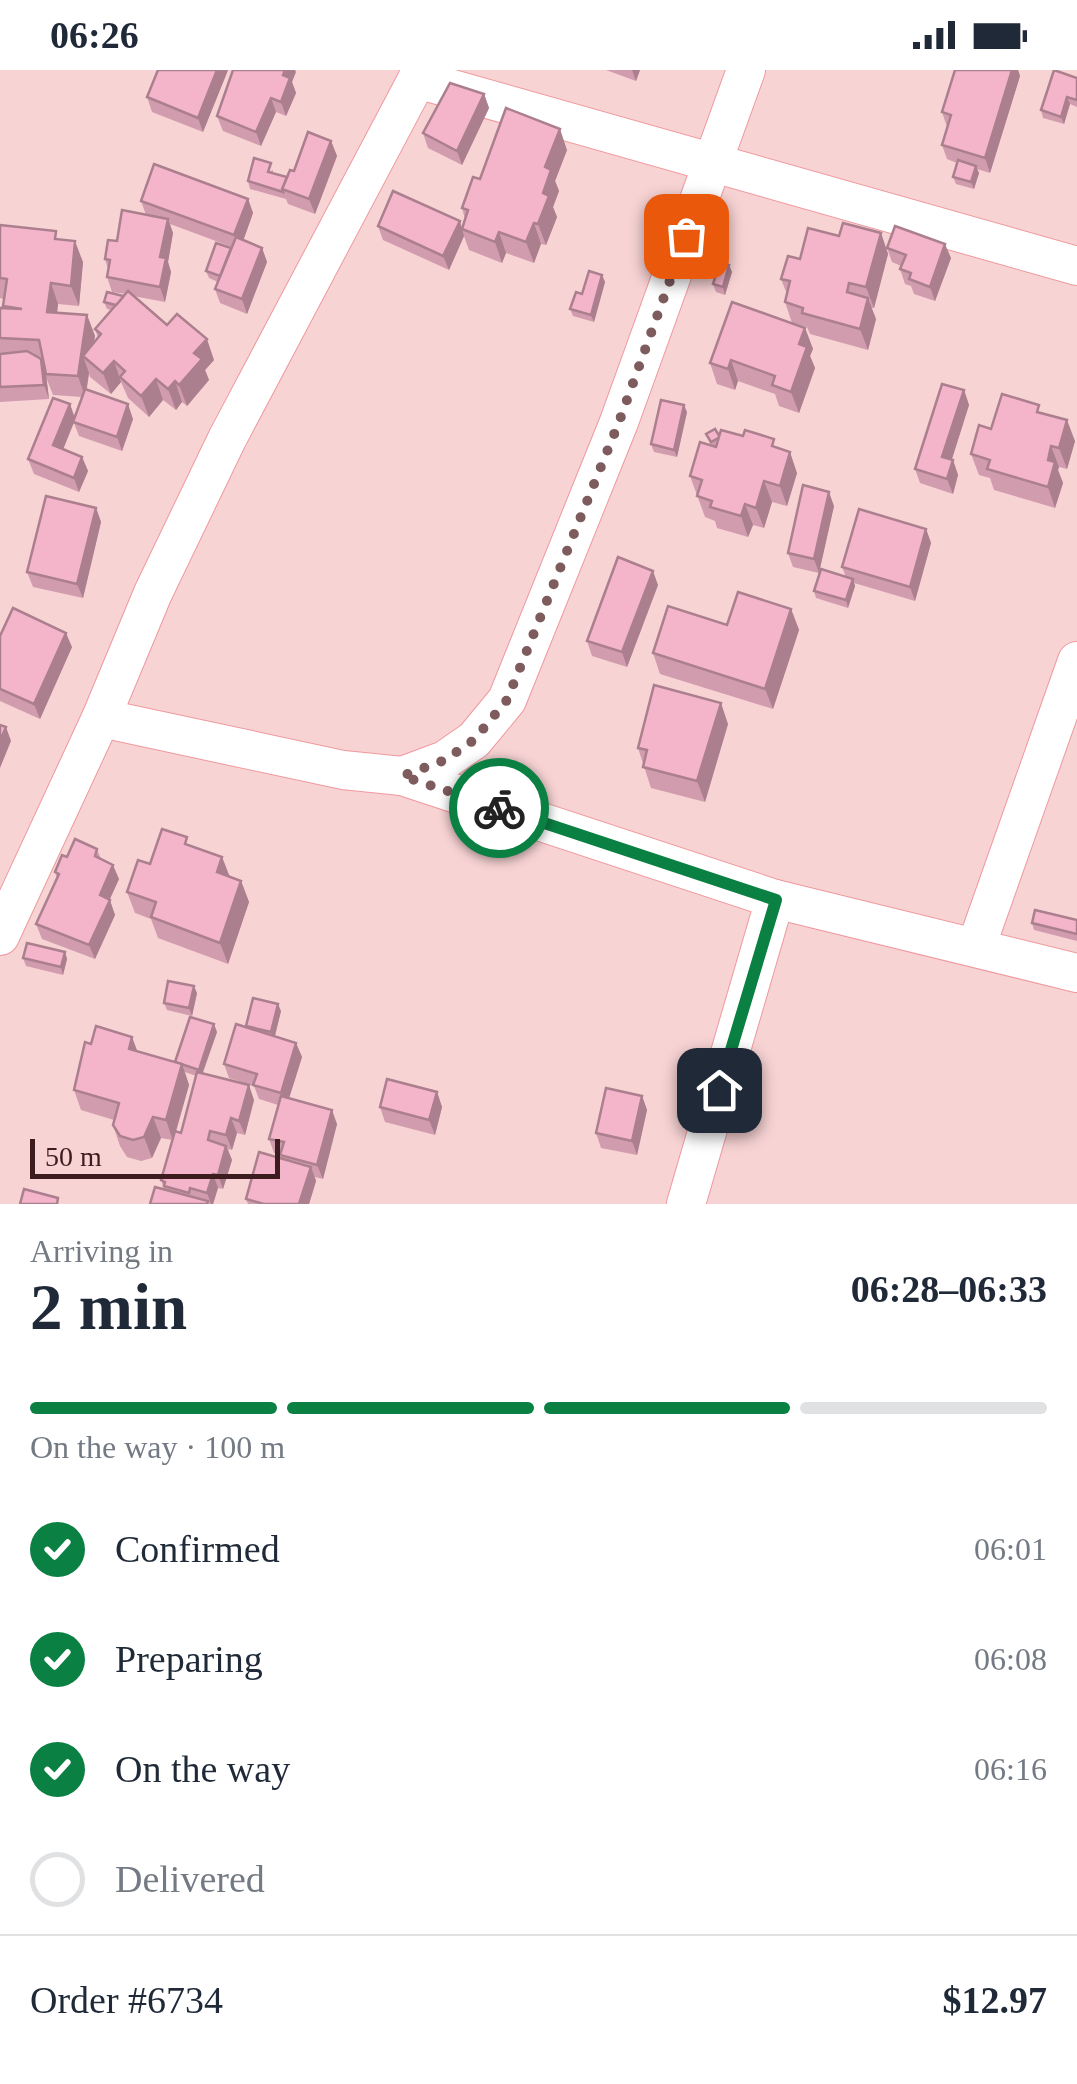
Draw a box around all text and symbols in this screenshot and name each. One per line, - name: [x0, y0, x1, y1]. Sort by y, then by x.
- text: 06:26: [50, 14, 139, 56]
- pin: [644, 194, 729, 279]
- icon: bag: [659, 209, 714, 264]
- courier: [449, 758, 549, 858]
- icon: bike: [472, 781, 527, 836]
- pin: [677, 1048, 762, 1133]
- icon: home: [692, 1063, 747, 1118]
- scale bar: [30, 1134, 280, 1178]
- text: 50 m: [45, 1141, 102, 1172]
- text: Arriving in: [30, 1233, 173, 1269]
- text: 06:28–06:33: [851, 1268, 1047, 1310]
- text: 2 min: [30, 1271, 187, 1343]
- text: On the way · 100 m: [30, 1429, 285, 1465]
- icon: check: [30, 1522, 85, 1577]
- text: Confirmed: [115, 1528, 280, 1570]
- text: 06:01: [974, 1531, 1047, 1567]
- icon: check: [30, 1632, 85, 1687]
- text: Preparing: [115, 1638, 263, 1680]
- text: 06:08: [974, 1641, 1047, 1677]
- icon: check: [30, 1742, 85, 1797]
- text: On the way: [115, 1748, 290, 1790]
- text: 06:16: [974, 1751, 1047, 1787]
- text: Delivered: [115, 1858, 265, 1900]
- text: Order #6734: [30, 1979, 223, 2021]
- text: $12.97: [943, 1979, 1047, 2021]

